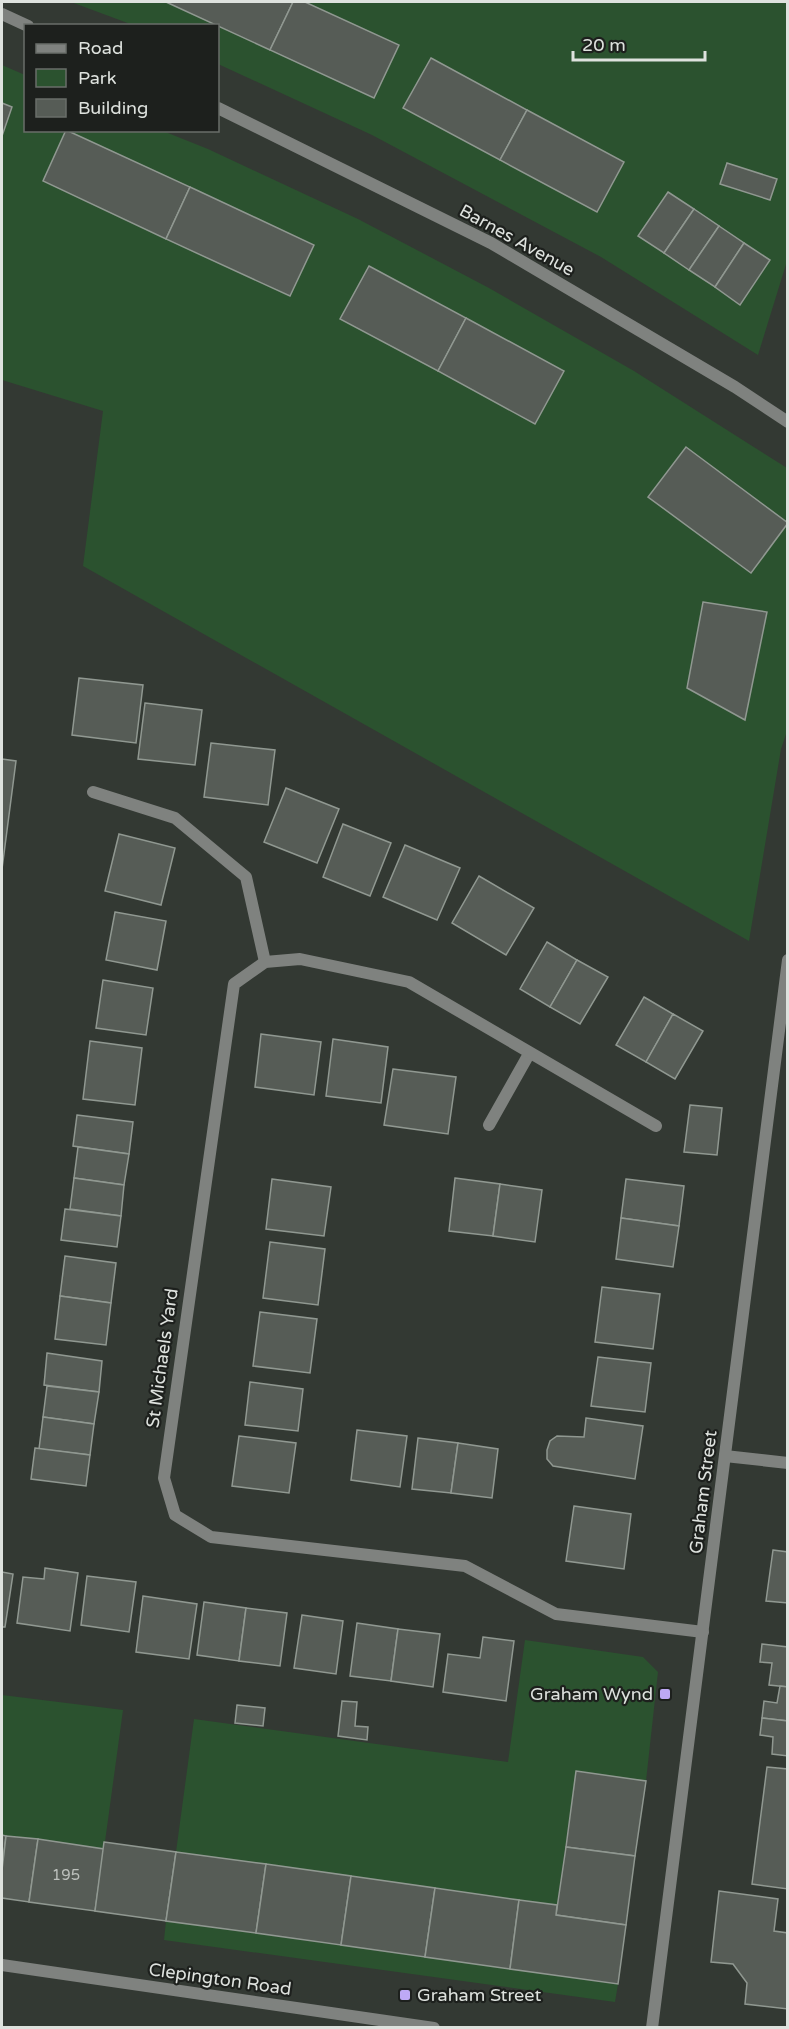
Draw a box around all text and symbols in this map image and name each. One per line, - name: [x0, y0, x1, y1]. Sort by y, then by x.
- legend: [24, 24, 219, 132]
- scale bar: [573, 24, 705, 62]
- text: 20 m: [582, 34, 626, 56]
- text: Road: [78, 37, 123, 59]
- text: Park: [78, 67, 117, 89]
- text: Building: [78, 97, 148, 119]
- street label: Barnes Avenue: [456, 199, 578, 281]
- street label: St Michaels Yard: [141, 1287, 183, 1429]
- street label: Graham Street: [685, 1429, 722, 1555]
- place label: Graham Wynd: [530, 1683, 653, 1705]
- marker: Graham Wynd: [658, 1687, 672, 1701]
- house number: 195: [52, 1866, 80, 1884]
- street label: Clepington Road: [147, 1958, 293, 2000]
- place label: Graham Street: [417, 1984, 541, 2006]
- marker: Graham Street: [398, 1988, 412, 2002]

